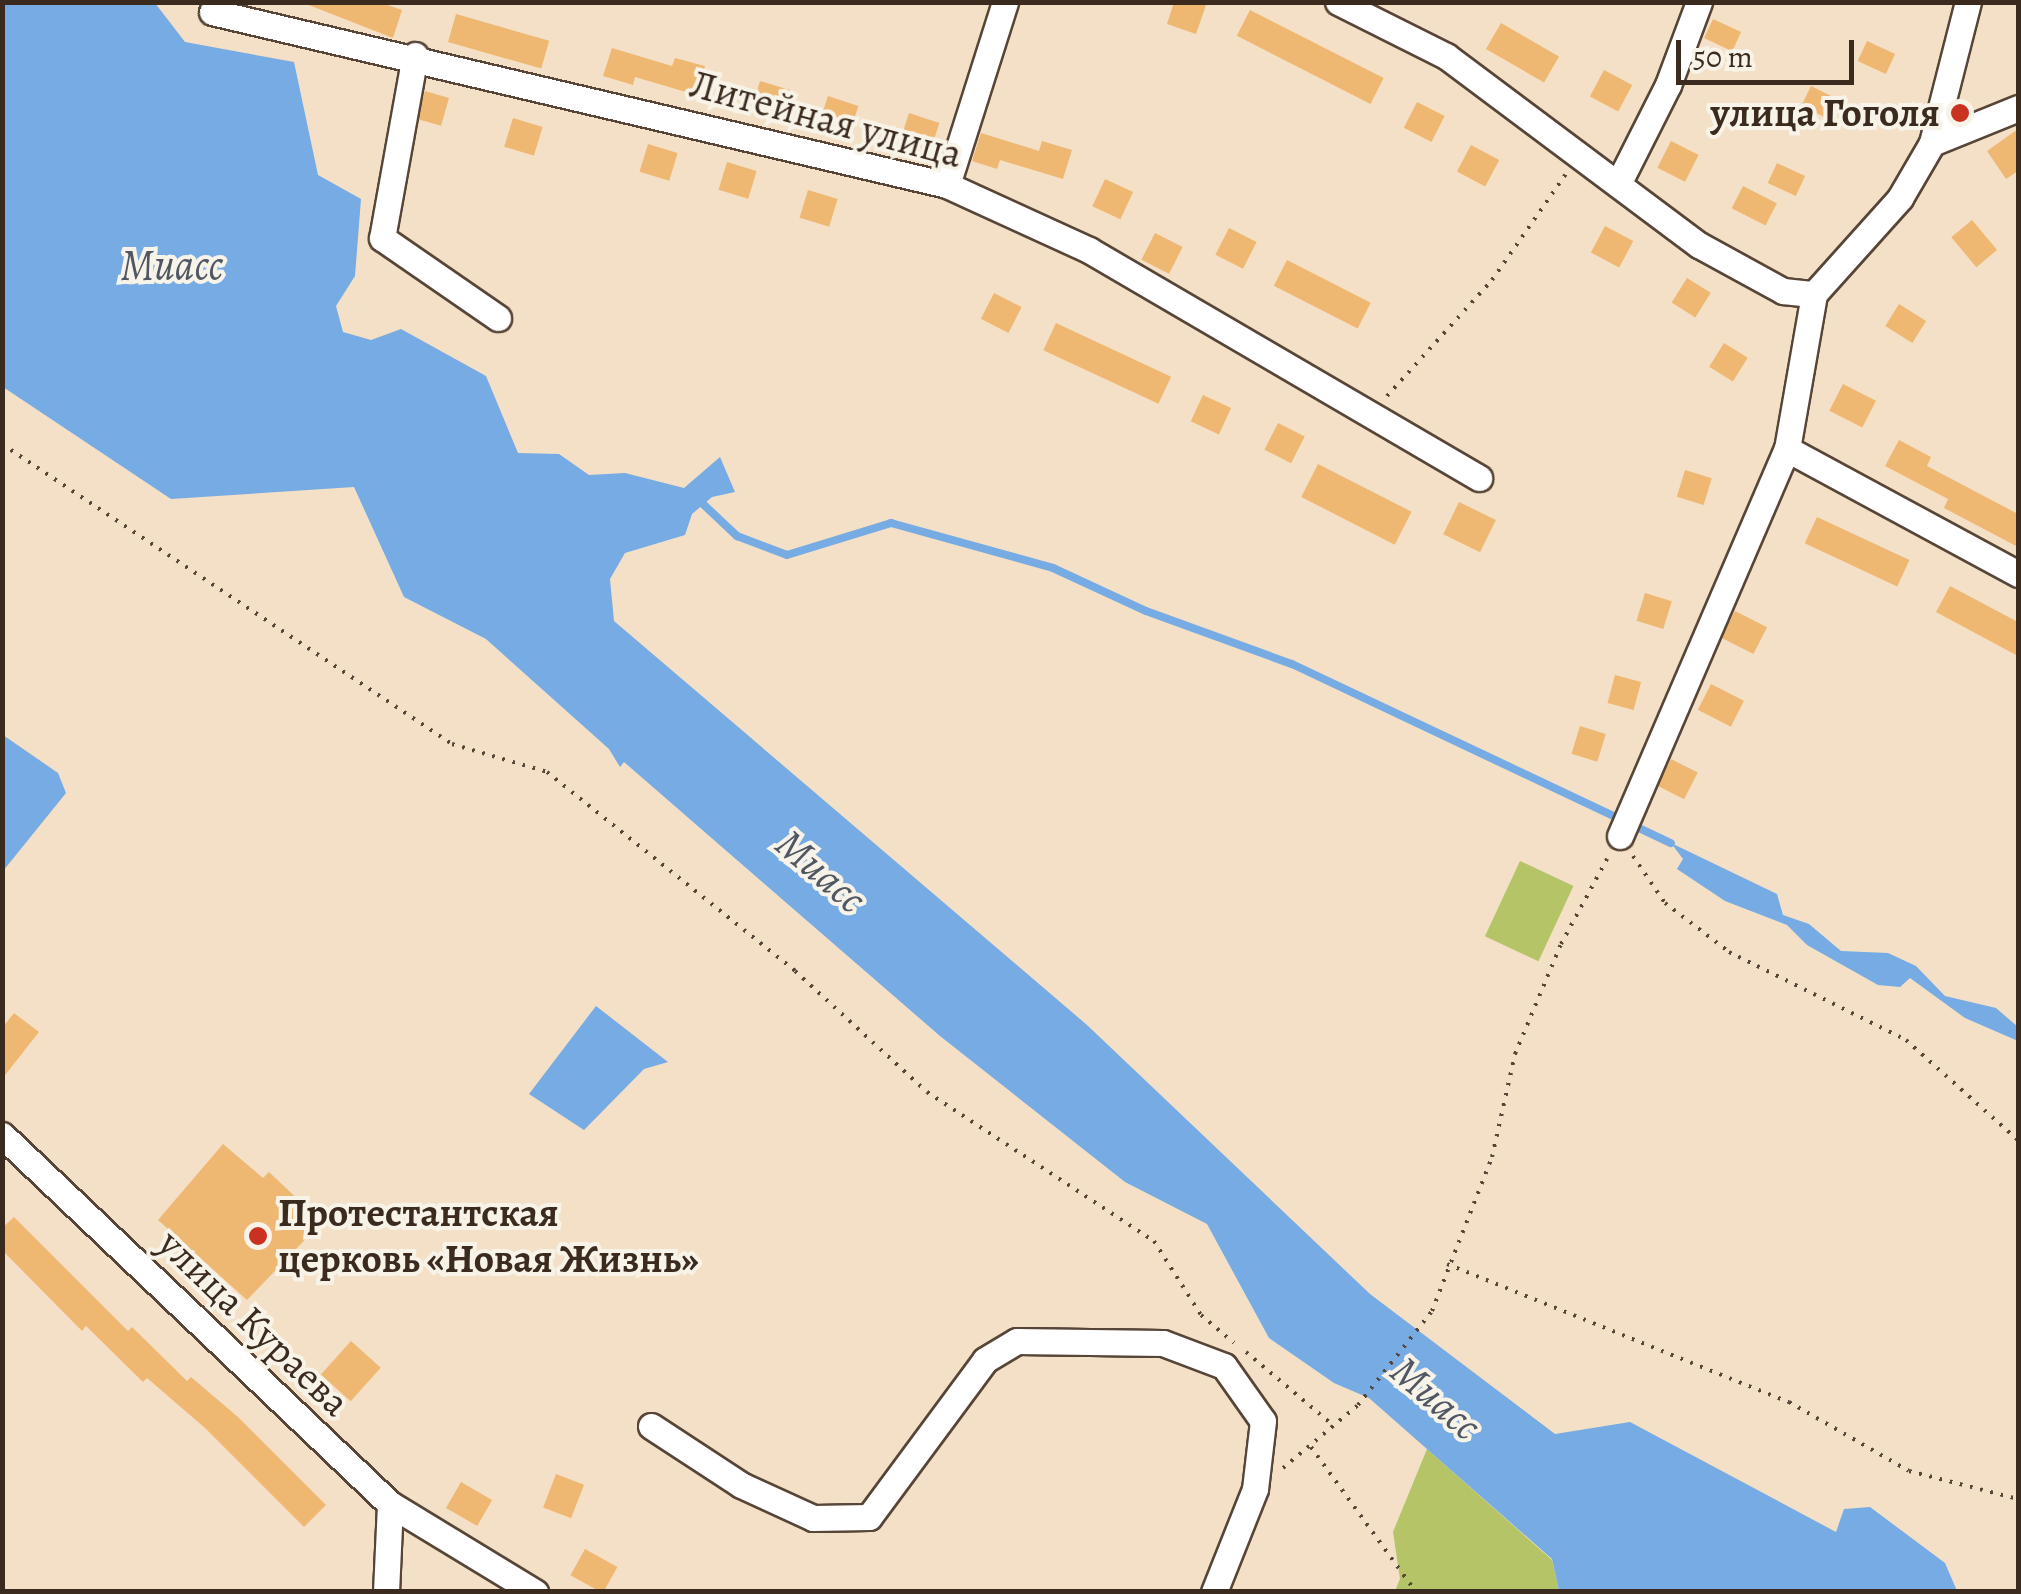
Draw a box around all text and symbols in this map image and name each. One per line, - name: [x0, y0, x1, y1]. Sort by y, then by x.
- scale bar: [1681, 20, 1858, 82]
- text: 50 m: [1693, 37, 1753, 77]
- street label: Литейная улица: [685, 60, 967, 178]
- place label: улица Гоголя: [1711, 89, 1940, 137]
- marker: улица Гоголя: [1949, 102, 1971, 124]
- water label: Миасс: [121, 240, 223, 290]
- water label: Миасс: [766, 818, 876, 924]
- place label: Протестантская церковь «Новая Жизнь»: [278, 1189, 699, 1283]
- street label: улица Кураева: [148, 1220, 360, 1426]
- marker: Протестантская церковь «Новая Жизнь»: [247, 1225, 269, 1247]
- water label: Миасс: [1381, 1345, 1491, 1451]

